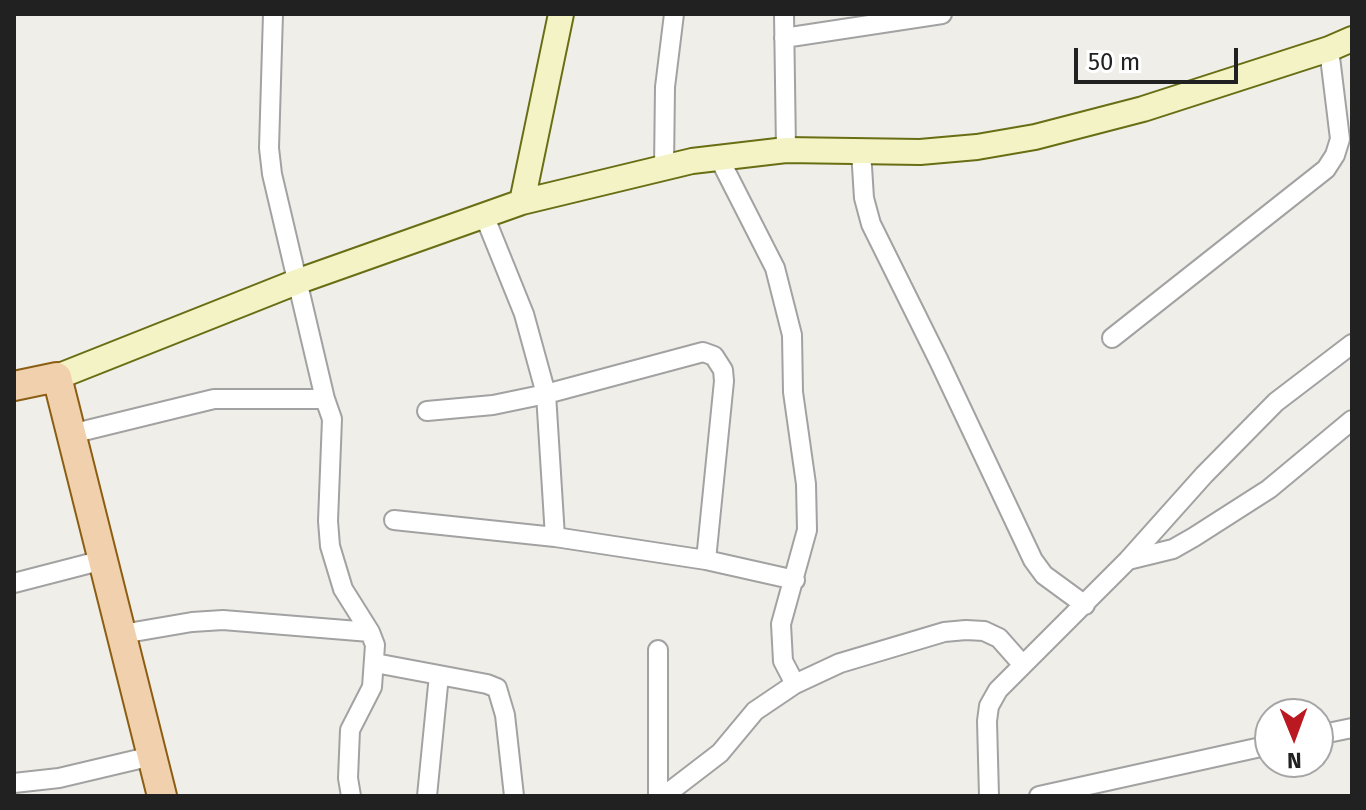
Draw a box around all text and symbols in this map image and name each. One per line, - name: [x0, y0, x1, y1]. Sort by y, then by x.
- scale bar: [1078, 32, 1242, 82]
- text: 50 m: [1088, 48, 1140, 76]
- north arrow: [1254, 698, 1334, 778]
- text: N: [1287, 747, 1302, 774]

